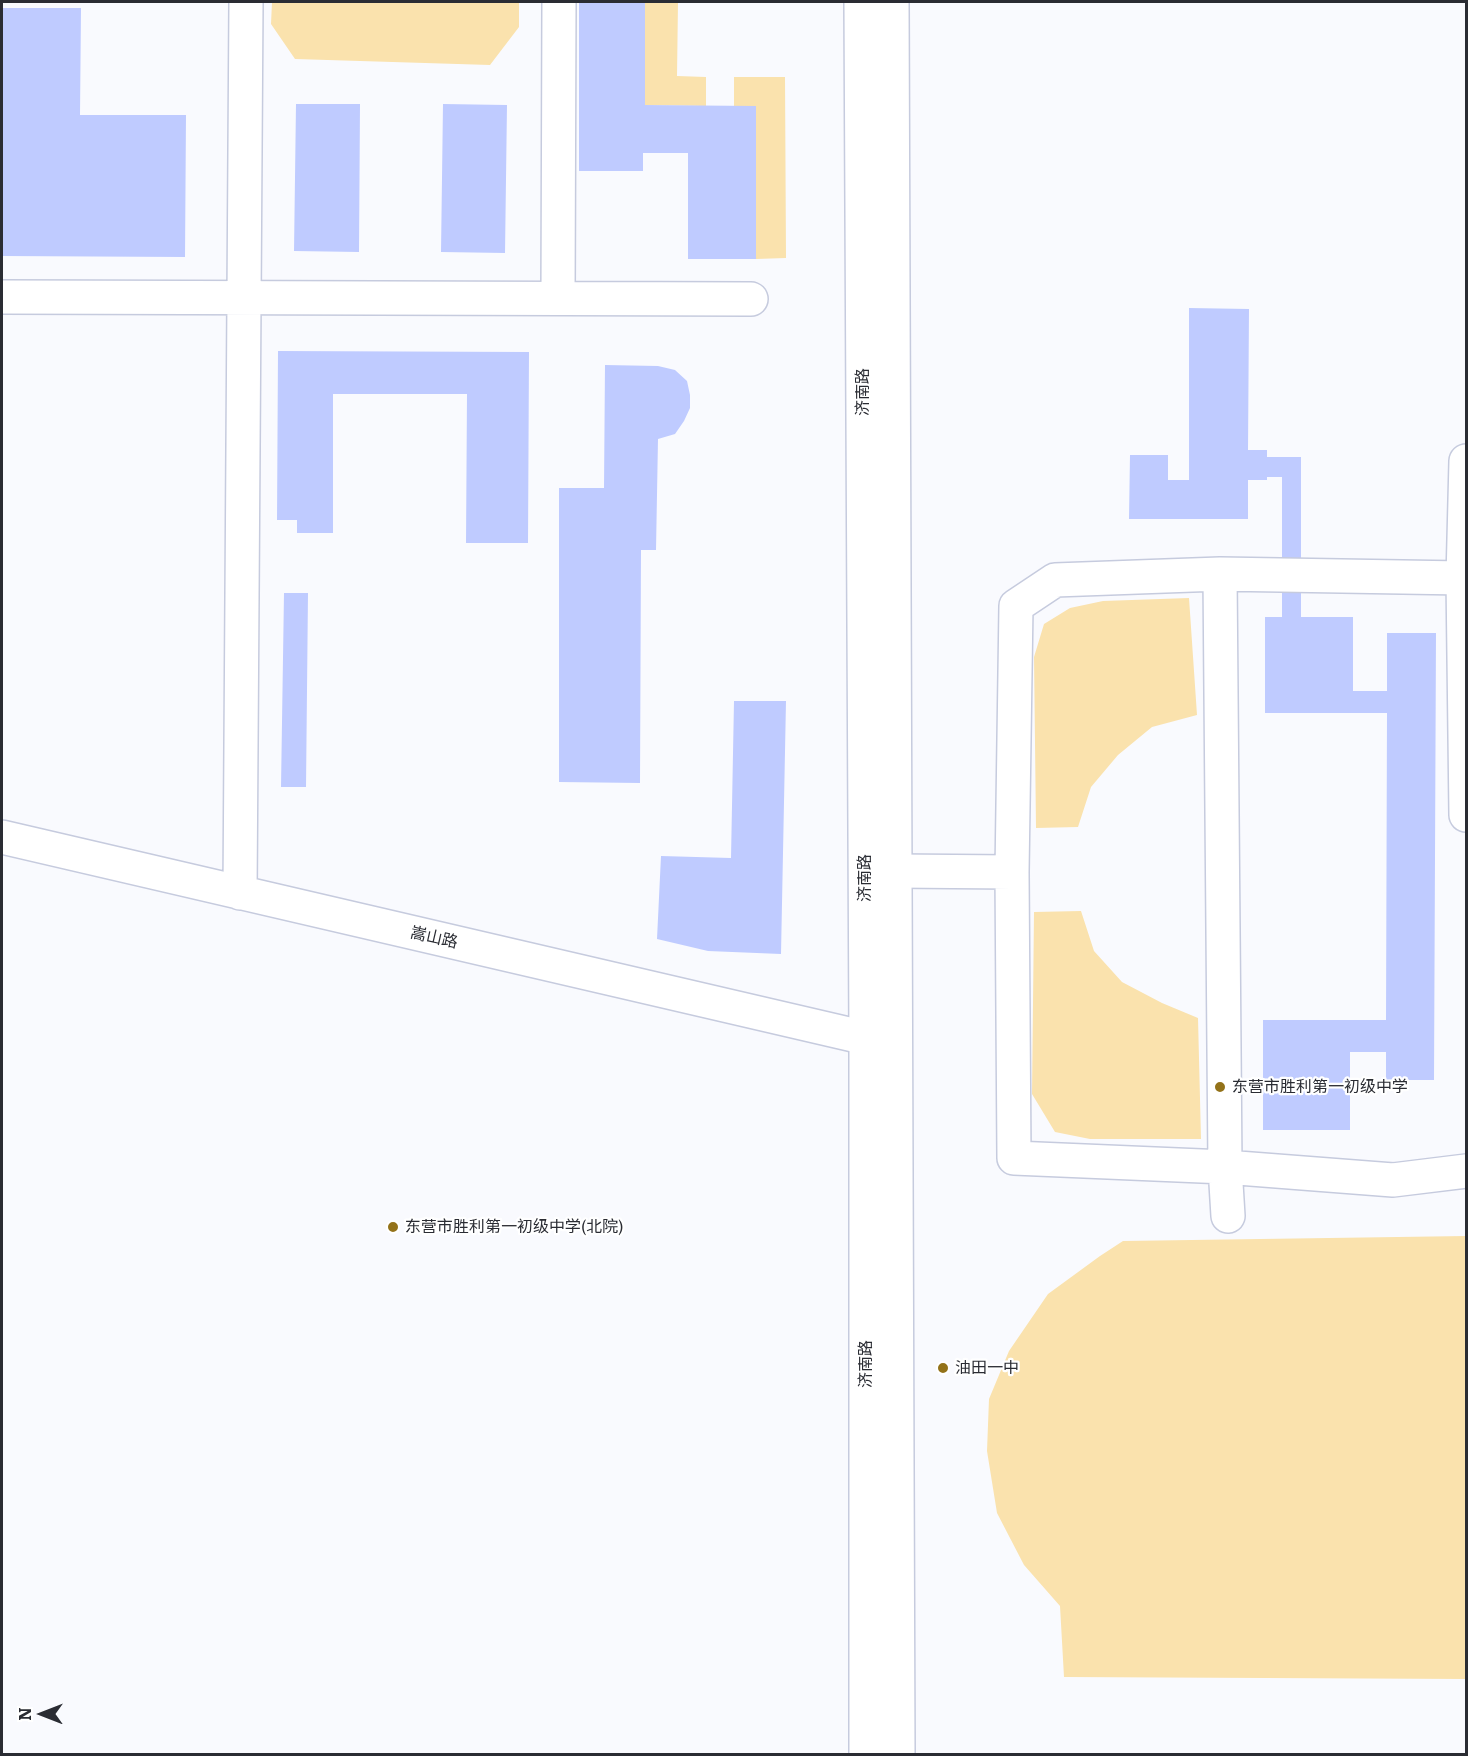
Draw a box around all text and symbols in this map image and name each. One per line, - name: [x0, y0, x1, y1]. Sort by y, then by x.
- street label: 济南路: [853, 368, 873, 416]
- street label: 济南路: [855, 854, 875, 902]
- street label: 嵩山路: [408, 923, 460, 953]
- place label: 东营市胜利第一初级中学: [1232, 1077, 1408, 1097]
- marker: 东营市胜利第一初级中学: [1213, 1080, 1227, 1094]
- place label: 东营市胜利第一初级中学(北院): [405, 1217, 624, 1237]
- marker: 东营市胜利第一初级中学(北院): [386, 1220, 400, 1234]
- street label: 济南路: [856, 1340, 876, 1388]
- place label: 油田一中: [955, 1358, 1019, 1378]
- marker: 油田一中: [936, 1361, 950, 1375]
- north arrow: [12, 1684, 72, 1744]
- text: N: [12, 1707, 36, 1721]

